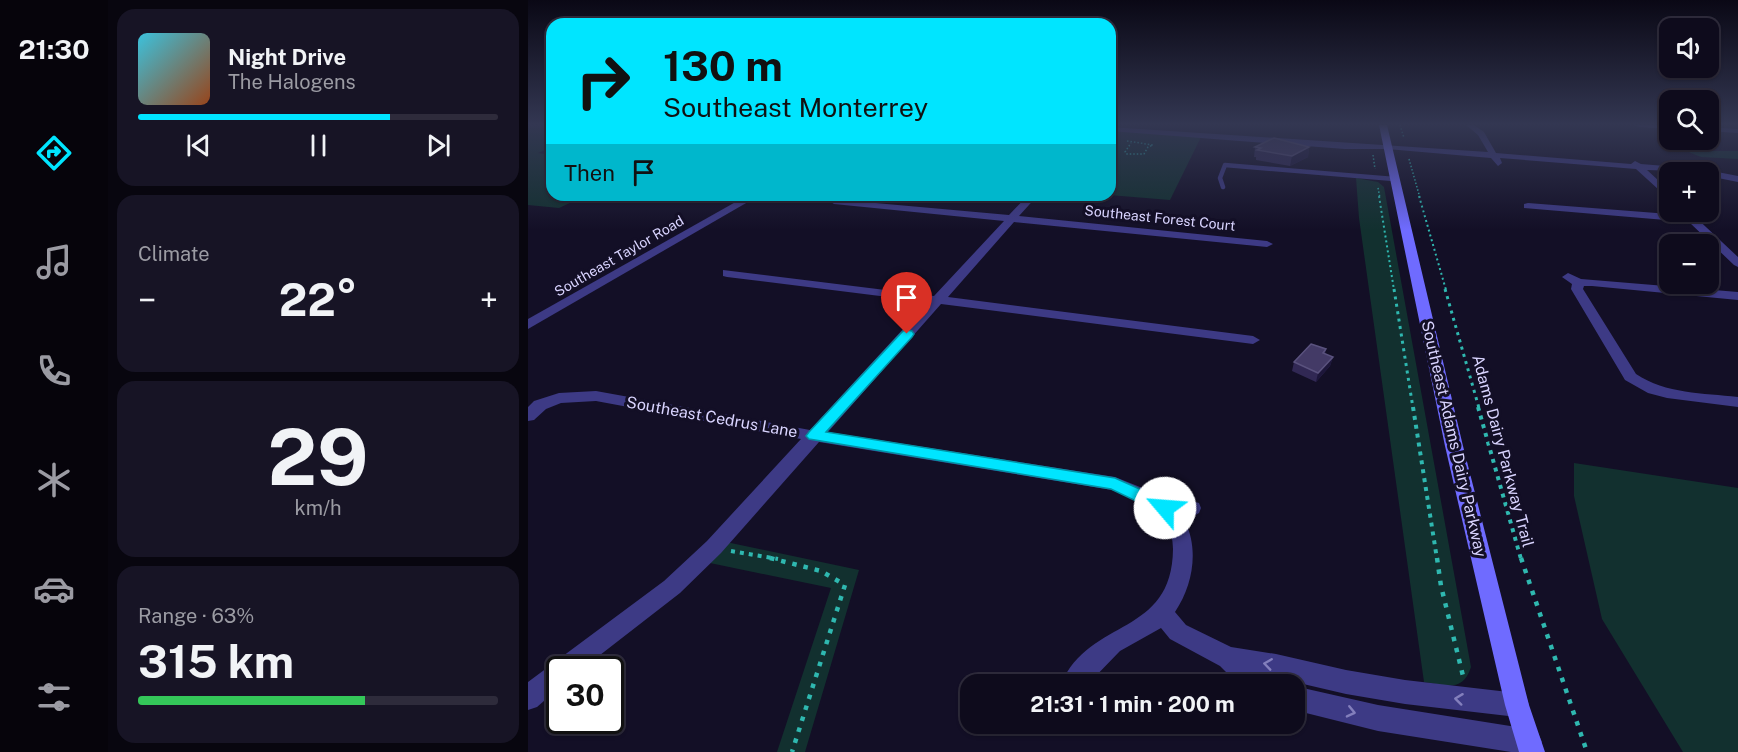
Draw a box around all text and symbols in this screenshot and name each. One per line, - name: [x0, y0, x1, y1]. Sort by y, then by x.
- map controls: [1659, 18, 1719, 294]
- button: sound: [1659, 18, 1719, 78]
- text: 21:30: [18, 33, 90, 65]
- text: 130 m: [663, 41, 783, 90]
- icon: right: [564, 42, 642, 120]
- text: Night Drive: [228, 44, 346, 70]
- text: The Halogens: [228, 70, 356, 94]
- button: search: [1659, 90, 1719, 150]
- text: Southeast Monterrey: [663, 91, 928, 123]
- icon: previous: [182, 129, 215, 162]
- icon: pause: [302, 129, 335, 162]
- icon: next: [422, 129, 455, 162]
- icon: directions: [33, 132, 75, 174]
- icon: arrive: [627, 156, 660, 189]
- text: Then: [564, 160, 615, 186]
- button: +: [1659, 162, 1719, 222]
- street label: Southeast Forest Court: [1084, 202, 1236, 234]
- street label: Southeast Taylor Road: [552, 212, 686, 300]
- button: −: [1659, 234, 1719, 294]
- icon: music: [33, 241, 75, 283]
- text: Climate: [138, 242, 210, 266]
- pin: [881, 272, 932, 334]
- text: 22°: [279, 273, 357, 326]
- text: −: [138, 281, 156, 319]
- text: +: [480, 281, 498, 319]
- icon: arrive: [890, 281, 923, 314]
- street label: Southeast Adams Dairy Parkway: [1418, 319, 1491, 560]
- icon: phone: [33, 350, 75, 392]
- street label: Adams Dairy Parkway Trail: [1468, 353, 1538, 549]
- street label: Southeast Cedrus Lane: [625, 393, 799, 441]
- text: 29: [268, 411, 368, 503]
- icon: climate: [33, 459, 75, 501]
- position arrow: [1133, 476, 1197, 540]
- text: km/h: [294, 496, 342, 520]
- icon: car: [33, 568, 75, 610]
- text: Range · 63%: [138, 604, 254, 628]
- text: 315 km: [138, 635, 294, 688]
- speed limit sign: 30: [546, 656, 624, 734]
- one-way arrow: [1263, 658, 1272, 670]
- icon: filters: [33, 676, 75, 718]
- text: 21:31 · 1 min · 200 m: [1030, 691, 1235, 717]
- one-way arrow: [1455, 693, 1464, 705]
- one-way arrow: [1346, 705, 1356, 718]

